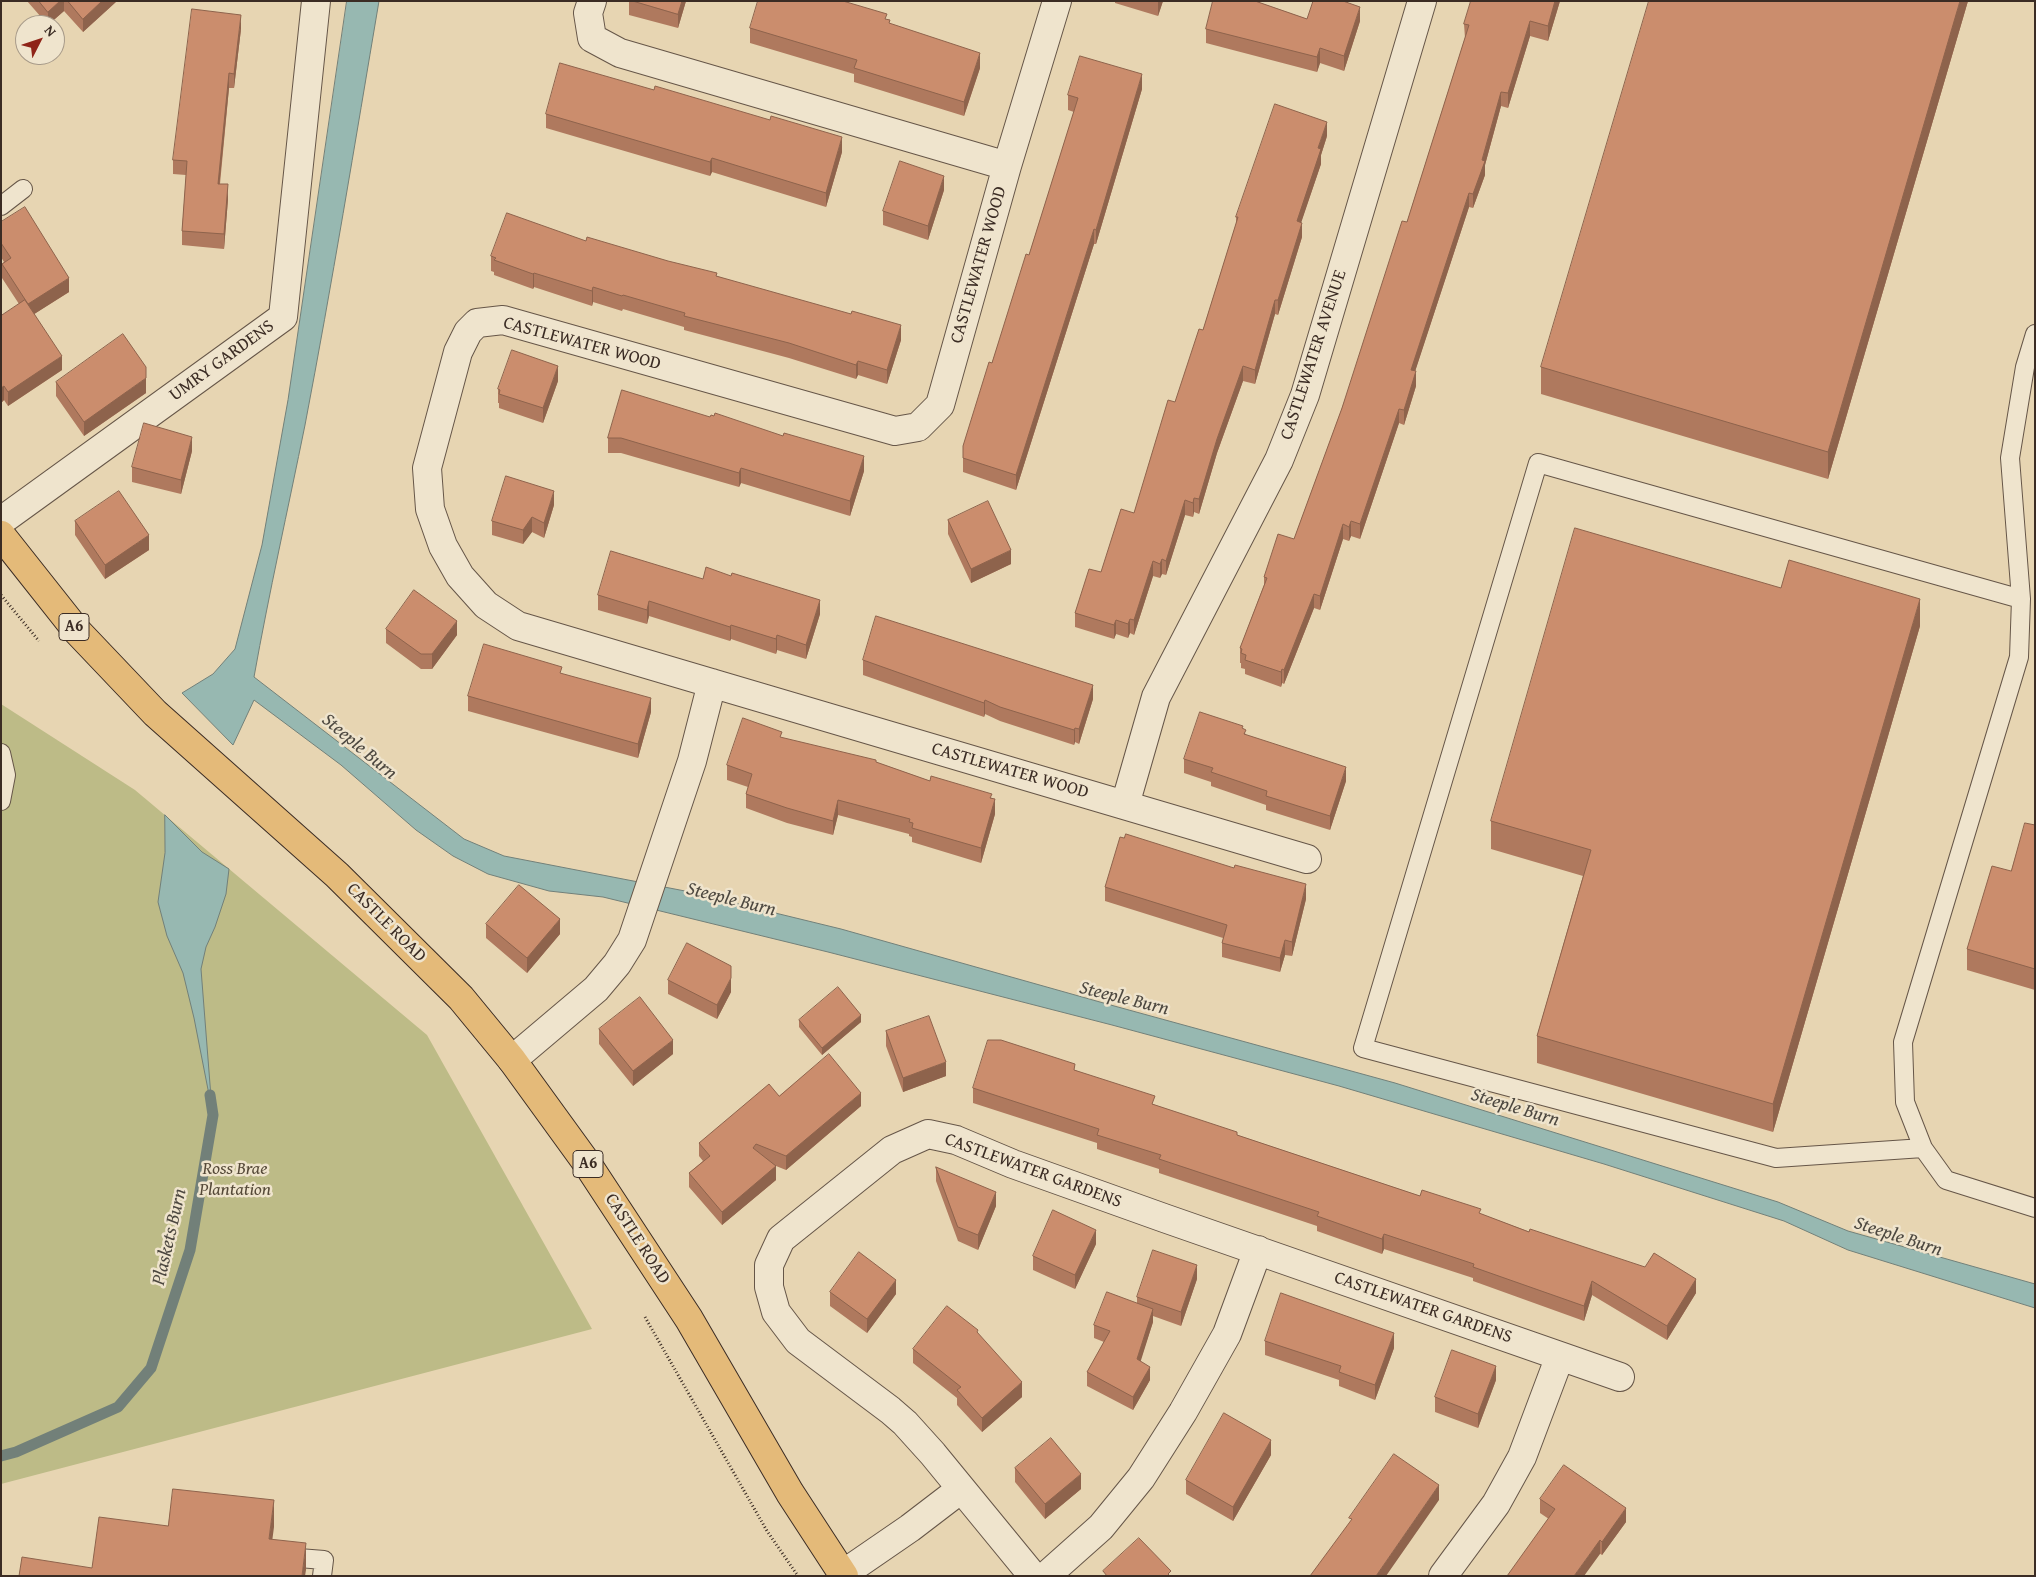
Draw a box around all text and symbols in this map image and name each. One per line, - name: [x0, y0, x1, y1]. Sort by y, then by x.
- north arrow: [15, 15, 65, 65]
- text: N: [40, 21, 61, 41]
- street label: CASTLEWATER WOOD: [946, 184, 1012, 346]
- street label: CASTLEWATER AVENUE: [1276, 267, 1352, 443]
- street label: CASTLEWATER WOOD: [501, 313, 663, 375]
- street label: UMRY GARDENS: [165, 316, 279, 406]
- road number: A6: [59, 614, 89, 640]
- water label: Steeple Burn: [317, 709, 401, 785]
- street label: CASTLEWATER WOOD: [929, 738, 1091, 804]
- water label: Steeple Burn: [684, 878, 778, 922]
- street label: CASTLE ROAD: [342, 879, 430, 967]
- water label: Steeple Burn: [1077, 977, 1171, 1021]
- water label: Steeple Burn: [1468, 1084, 1562, 1132]
- street label: CASTLEWATER GARDENS: [942, 1129, 1124, 1213]
- road number: A6: [573, 1150, 603, 1178]
- park label: Ross Brae Plantation: [199, 1158, 271, 1200]
- water label: Plaskets Burn: [148, 1186, 192, 1288]
- street label: CASTLE ROAD: [600, 1190, 674, 1288]
- water label: Steeple Burn: [1851, 1212, 1945, 1262]
- street label: CASTLEWATER GARDENS: [1331, 1267, 1515, 1349]

